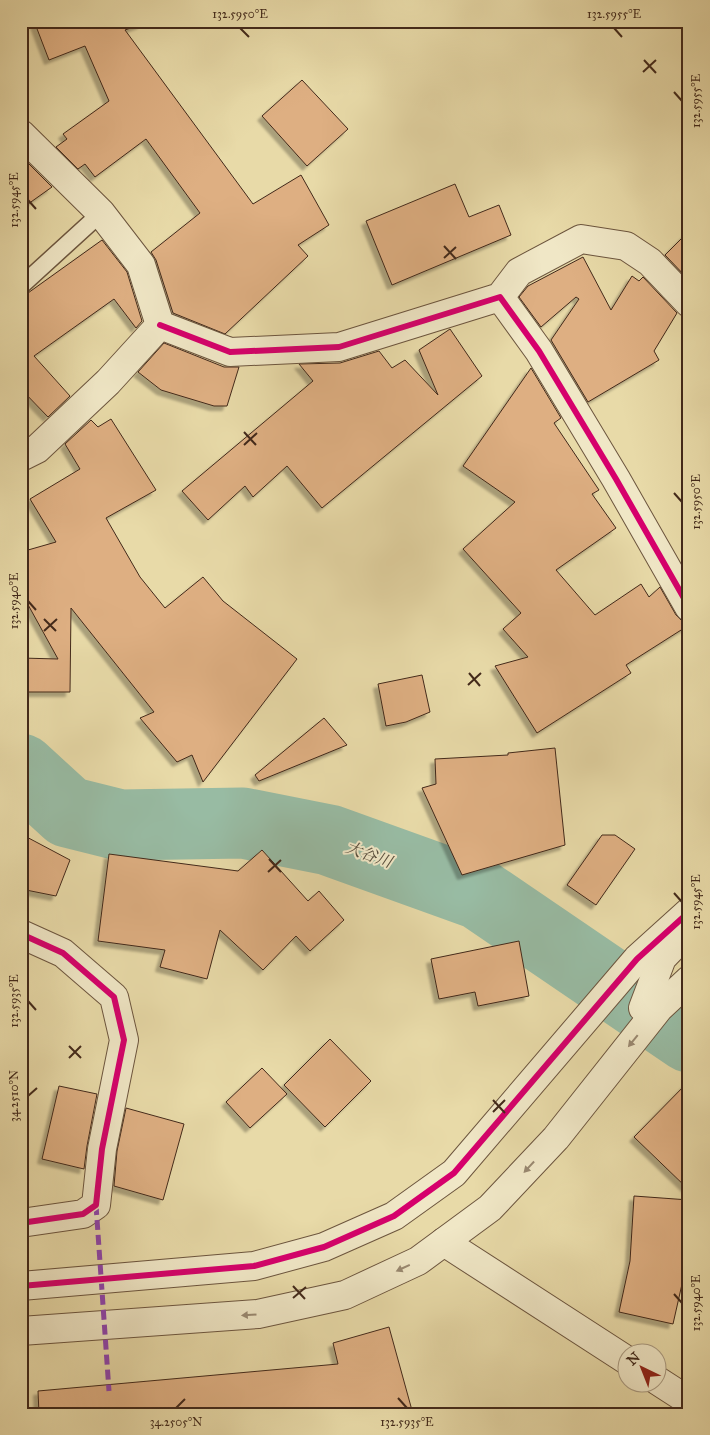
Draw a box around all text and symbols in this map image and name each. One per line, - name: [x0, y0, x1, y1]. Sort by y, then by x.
- text: 132.5950°E: [212, 7, 268, 21]
- text: 132.5955°E: [587, 7, 641, 21]
- text: 132.5955°E: [689, 74, 703, 128]
- text: 132.5945°E: [7, 172, 21, 228]
- text: 132.5950°E: [689, 474, 703, 530]
- text: 132.5940°E: [7, 572, 21, 629]
- water label: 大谷川: [343, 837, 397, 872]
- text: 132.5945°E: [689, 874, 703, 930]
- text: 132.5935°E: [7, 974, 21, 1028]
- one-way arrow: [627, 1035, 638, 1048]
- text: 34.2510°N: [7, 1070, 21, 1122]
- one-way arrow: [523, 1160, 535, 1172]
- one-way arrow: [396, 1264, 411, 1272]
- text: 132.5940°E: [689, 1274, 703, 1331]
- one-way arrow: [241, 1311, 257, 1319]
- north arrow: [618, 1342, 668, 1392]
- text: N: [623, 1349, 644, 1369]
- text: 34.2505°N: [150, 1415, 202, 1429]
- text: 132.5935°E: [380, 1415, 434, 1429]

